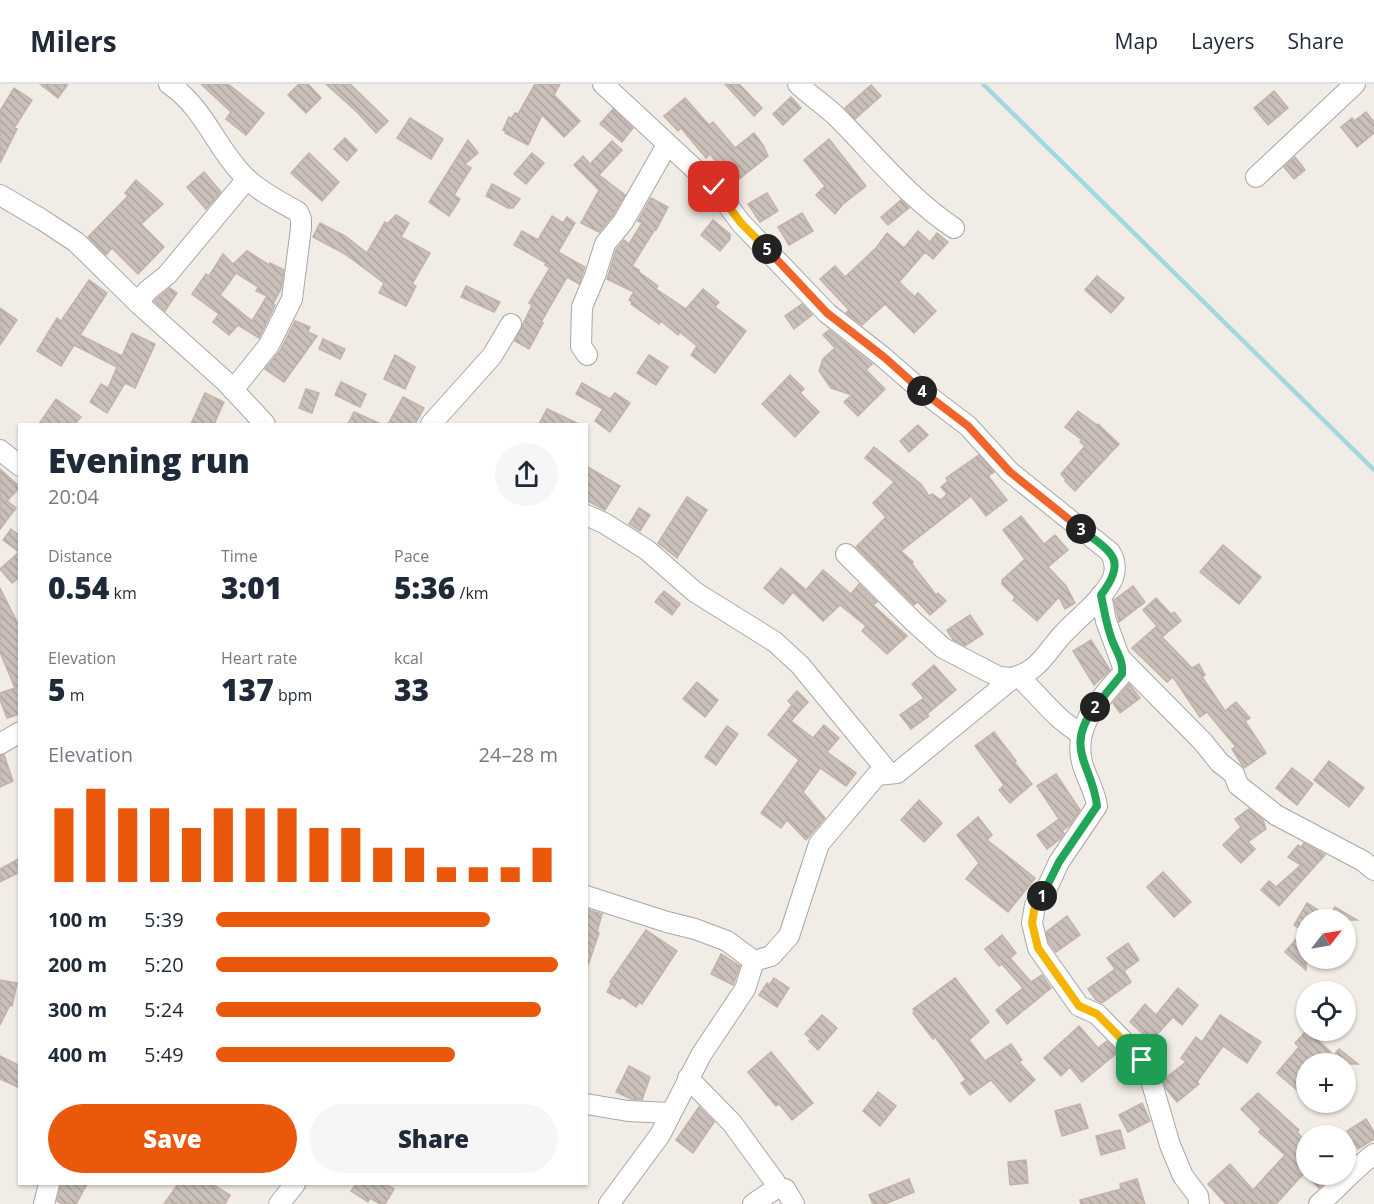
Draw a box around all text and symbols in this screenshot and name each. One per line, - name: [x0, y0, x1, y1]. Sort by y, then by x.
- text: Milers: [30, 22, 117, 60]
- text: Map: [1115, 27, 1158, 55]
- text: Layers: [1191, 27, 1255, 55]
- text: Share: [1288, 27, 1344, 55]
- pin: [688, 161, 739, 212]
- icon: check: [697, 170, 730, 203]
- pin: 5: [752, 234, 782, 264]
- text: 5: [762, 238, 772, 260]
- pin: 4: [907, 376, 937, 406]
- text: 4: [917, 380, 927, 402]
- text: Evening run: [48, 438, 250, 483]
- button: share: [495, 443, 558, 506]
- text: 20:04: [48, 483, 99, 510]
- pin: 3: [1066, 514, 1096, 544]
- text: 3: [1076, 518, 1086, 540]
- text: Distance: [48, 545, 112, 567]
- text: Time: [221, 545, 258, 567]
- text: Pace: [394, 545, 429, 567]
- text: 0.54: [48, 567, 109, 608]
- text: 3:01: [221, 567, 282, 608]
- text: 5:36: [394, 567, 455, 608]
- text: km: [109, 582, 137, 604]
- text: /km: [455, 582, 489, 604]
- text: Elevation: [48, 647, 116, 669]
- text: Heart rate: [221, 647, 297, 669]
- text: kcal: [394, 647, 423, 669]
- text: 5: [48, 669, 66, 710]
- text: 137: [221, 669, 274, 710]
- text: 33: [394, 669, 429, 710]
- text: m: [66, 684, 85, 706]
- text: bpm: [274, 684, 312, 706]
- pin: 2: [1080, 692, 1110, 722]
- text: 2: [1090, 696, 1100, 718]
- text: Elevation: [48, 741, 133, 768]
- text: 24–28 m: [479, 741, 558, 768]
- pin: 1: [1027, 881, 1057, 911]
- text: 1: [1037, 885, 1047, 907]
- text: 100 m: [48, 906, 107, 933]
- text: 5:39: [144, 906, 184, 933]
- north arrow: [1296, 909, 1356, 969]
- map controls: [1296, 909, 1356, 1185]
- text: 200 m: [48, 951, 107, 978]
- text: 5:20: [144, 951, 184, 978]
- button: locate: [1296, 981, 1356, 1041]
- text: 300 m: [48, 996, 107, 1023]
- text: 5:24: [144, 996, 184, 1023]
- pin: [1116, 1034, 1167, 1085]
- text: 400 m: [48, 1041, 107, 1068]
- text: 5:49: [144, 1041, 184, 1068]
- icon: arrive: [1125, 1043, 1158, 1076]
- button: +: [1296, 1053, 1356, 1113]
- button: Save: [48, 1104, 297, 1173]
- button: Share: [309, 1104, 558, 1173]
- button: −: [1296, 1125, 1356, 1185]

